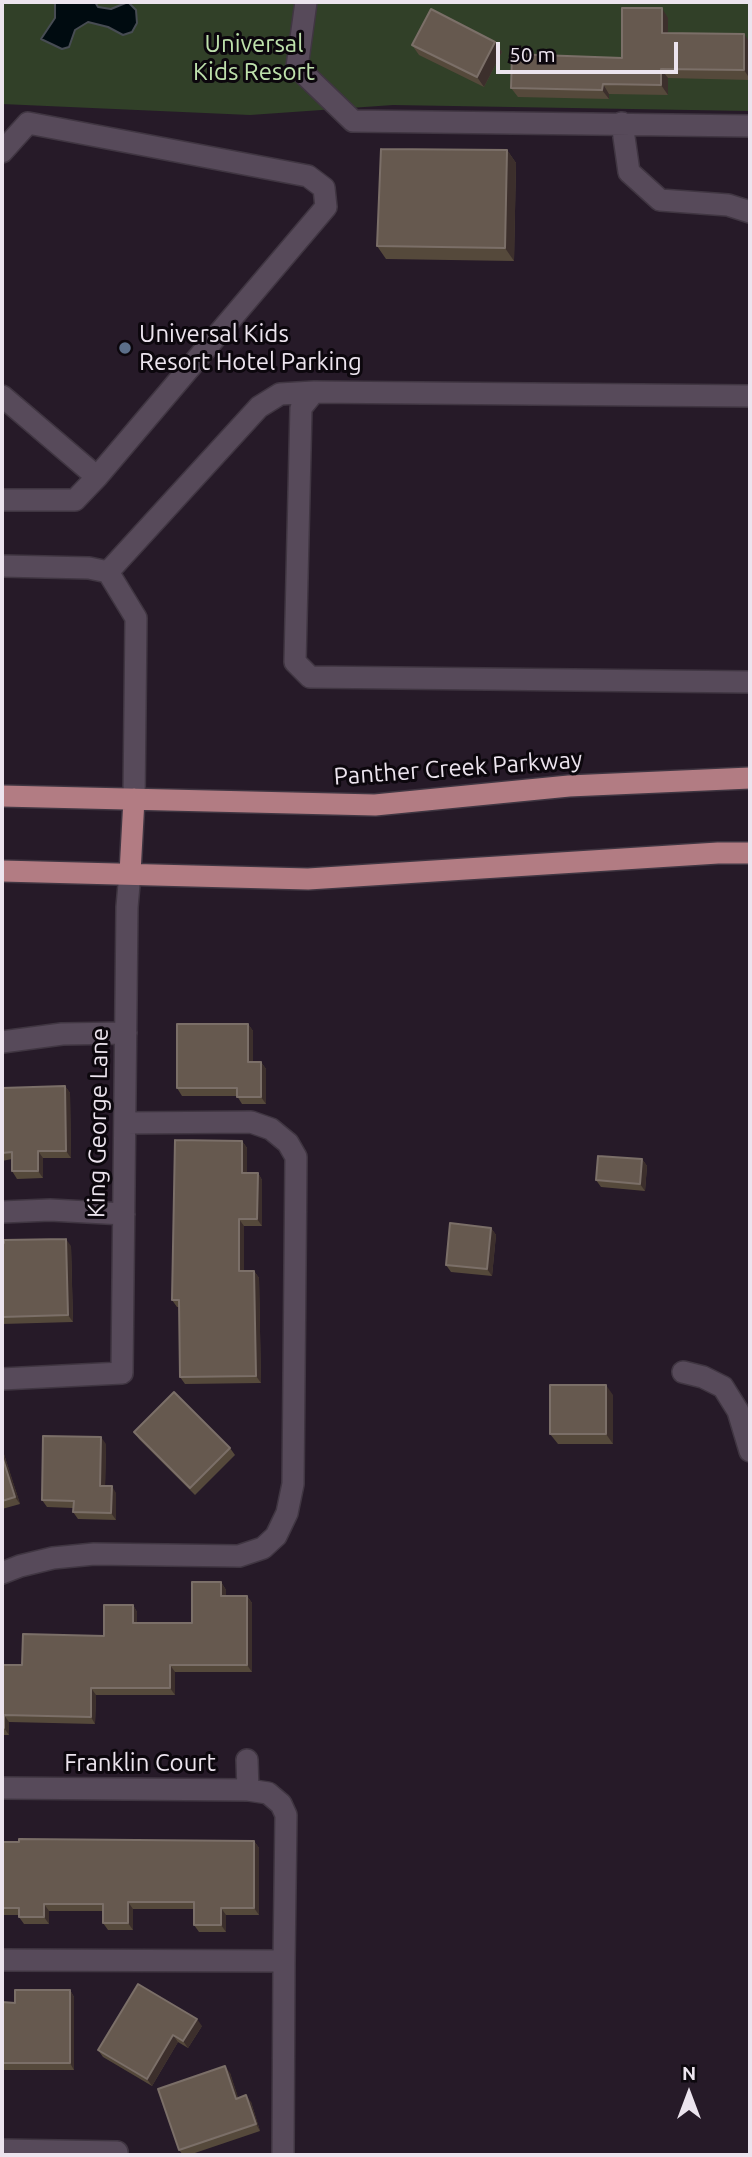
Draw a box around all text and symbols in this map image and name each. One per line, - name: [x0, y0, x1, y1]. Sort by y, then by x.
- scale bar: [500, 28, 682, 72]
- park label: Universal Kids Resort: [193, 30, 315, 86]
- text: 50 m: [509, 42, 556, 66]
- place label: Universal Kids Resort Hotel Parking: [139, 320, 362, 376]
- marker: Universal Kids Resort Hotel Parking: [117, 340, 133, 356]
- street label: Panther Creek Parkway: [333, 745, 583, 791]
- street label: King George Lane: [82, 1028, 114, 1218]
- street label: Franklin Court: [64, 1749, 216, 1777]
- north arrow: [654, 2059, 724, 2129]
- text: N: [682, 2062, 696, 2084]

